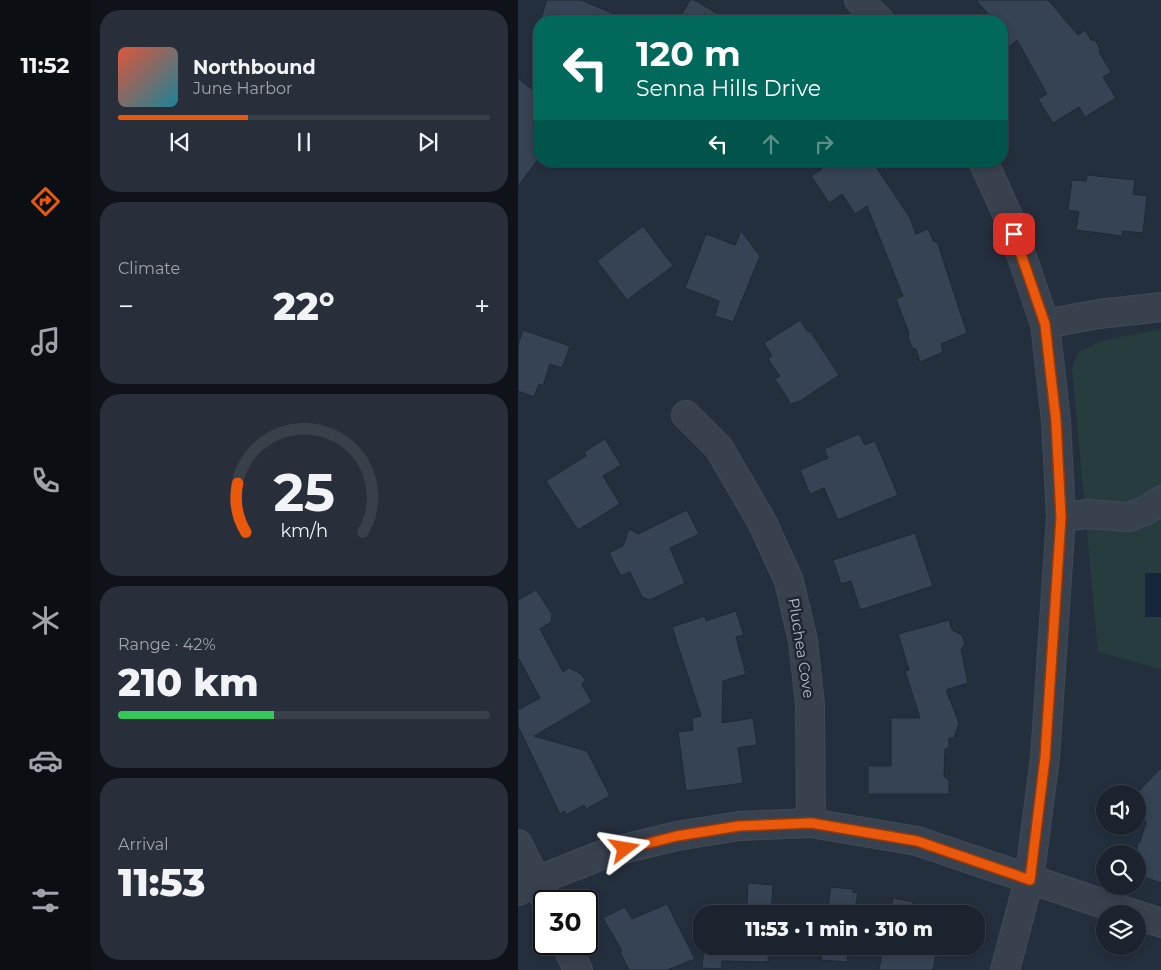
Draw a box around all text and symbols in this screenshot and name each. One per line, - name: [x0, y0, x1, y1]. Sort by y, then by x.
- text: 120 m: [636, 32, 741, 75]
- icon: left: [553, 35, 618, 100]
- text: 11:52: [21, 52, 69, 79]
- text: Northbound: [193, 56, 316, 79]
- text: Senna Hills Drive: [636, 75, 821, 102]
- text: June Harbor: [193, 79, 292, 98]
- icon: previous: [166, 128, 194, 156]
- icon: pause: [290, 128, 318, 156]
- icon: next: [414, 128, 442, 156]
- icon: left: [704, 130, 732, 158]
- icon: ahead: [757, 130, 785, 158]
- icon: right: [810, 130, 838, 158]
- icon: directions: [28, 184, 63, 219]
- pin: [993, 213, 1035, 255]
- icon: arrive: [1000, 220, 1028, 248]
- text: Climate: [118, 259, 180, 278]
- text: 22°: [273, 283, 335, 330]
- text: −: [118, 289, 134, 323]
- text: +: [474, 289, 490, 323]
- icon: music: [28, 324, 63, 359]
- text: 25: [273, 461, 335, 524]
- icon: phone: [28, 463, 63, 498]
- text: km/h: [280, 520, 328, 541]
- street label: Pluchea Cove: [784, 596, 819, 699]
- icon: climate: [28, 603, 63, 638]
- text: Range · 42%: [118, 635, 216, 654]
- text: 210 km: [118, 659, 259, 706]
- icon: car: [28, 743, 63, 778]
- map controls: [1096, 785, 1146, 955]
- button: sound: [1096, 785, 1146, 835]
- position arrow: [598, 822, 650, 874]
- text: Arrival: [118, 835, 168, 854]
- button: search: [1096, 845, 1146, 895]
- text: 11:53: [118, 859, 205, 906]
- icon: filters: [28, 883, 63, 918]
- speed limit sign: 30: [533, 890, 598, 955]
- button: layers: [1096, 905, 1146, 955]
- text: 11:53 · 1 min · 310 m: [745, 918, 933, 941]

